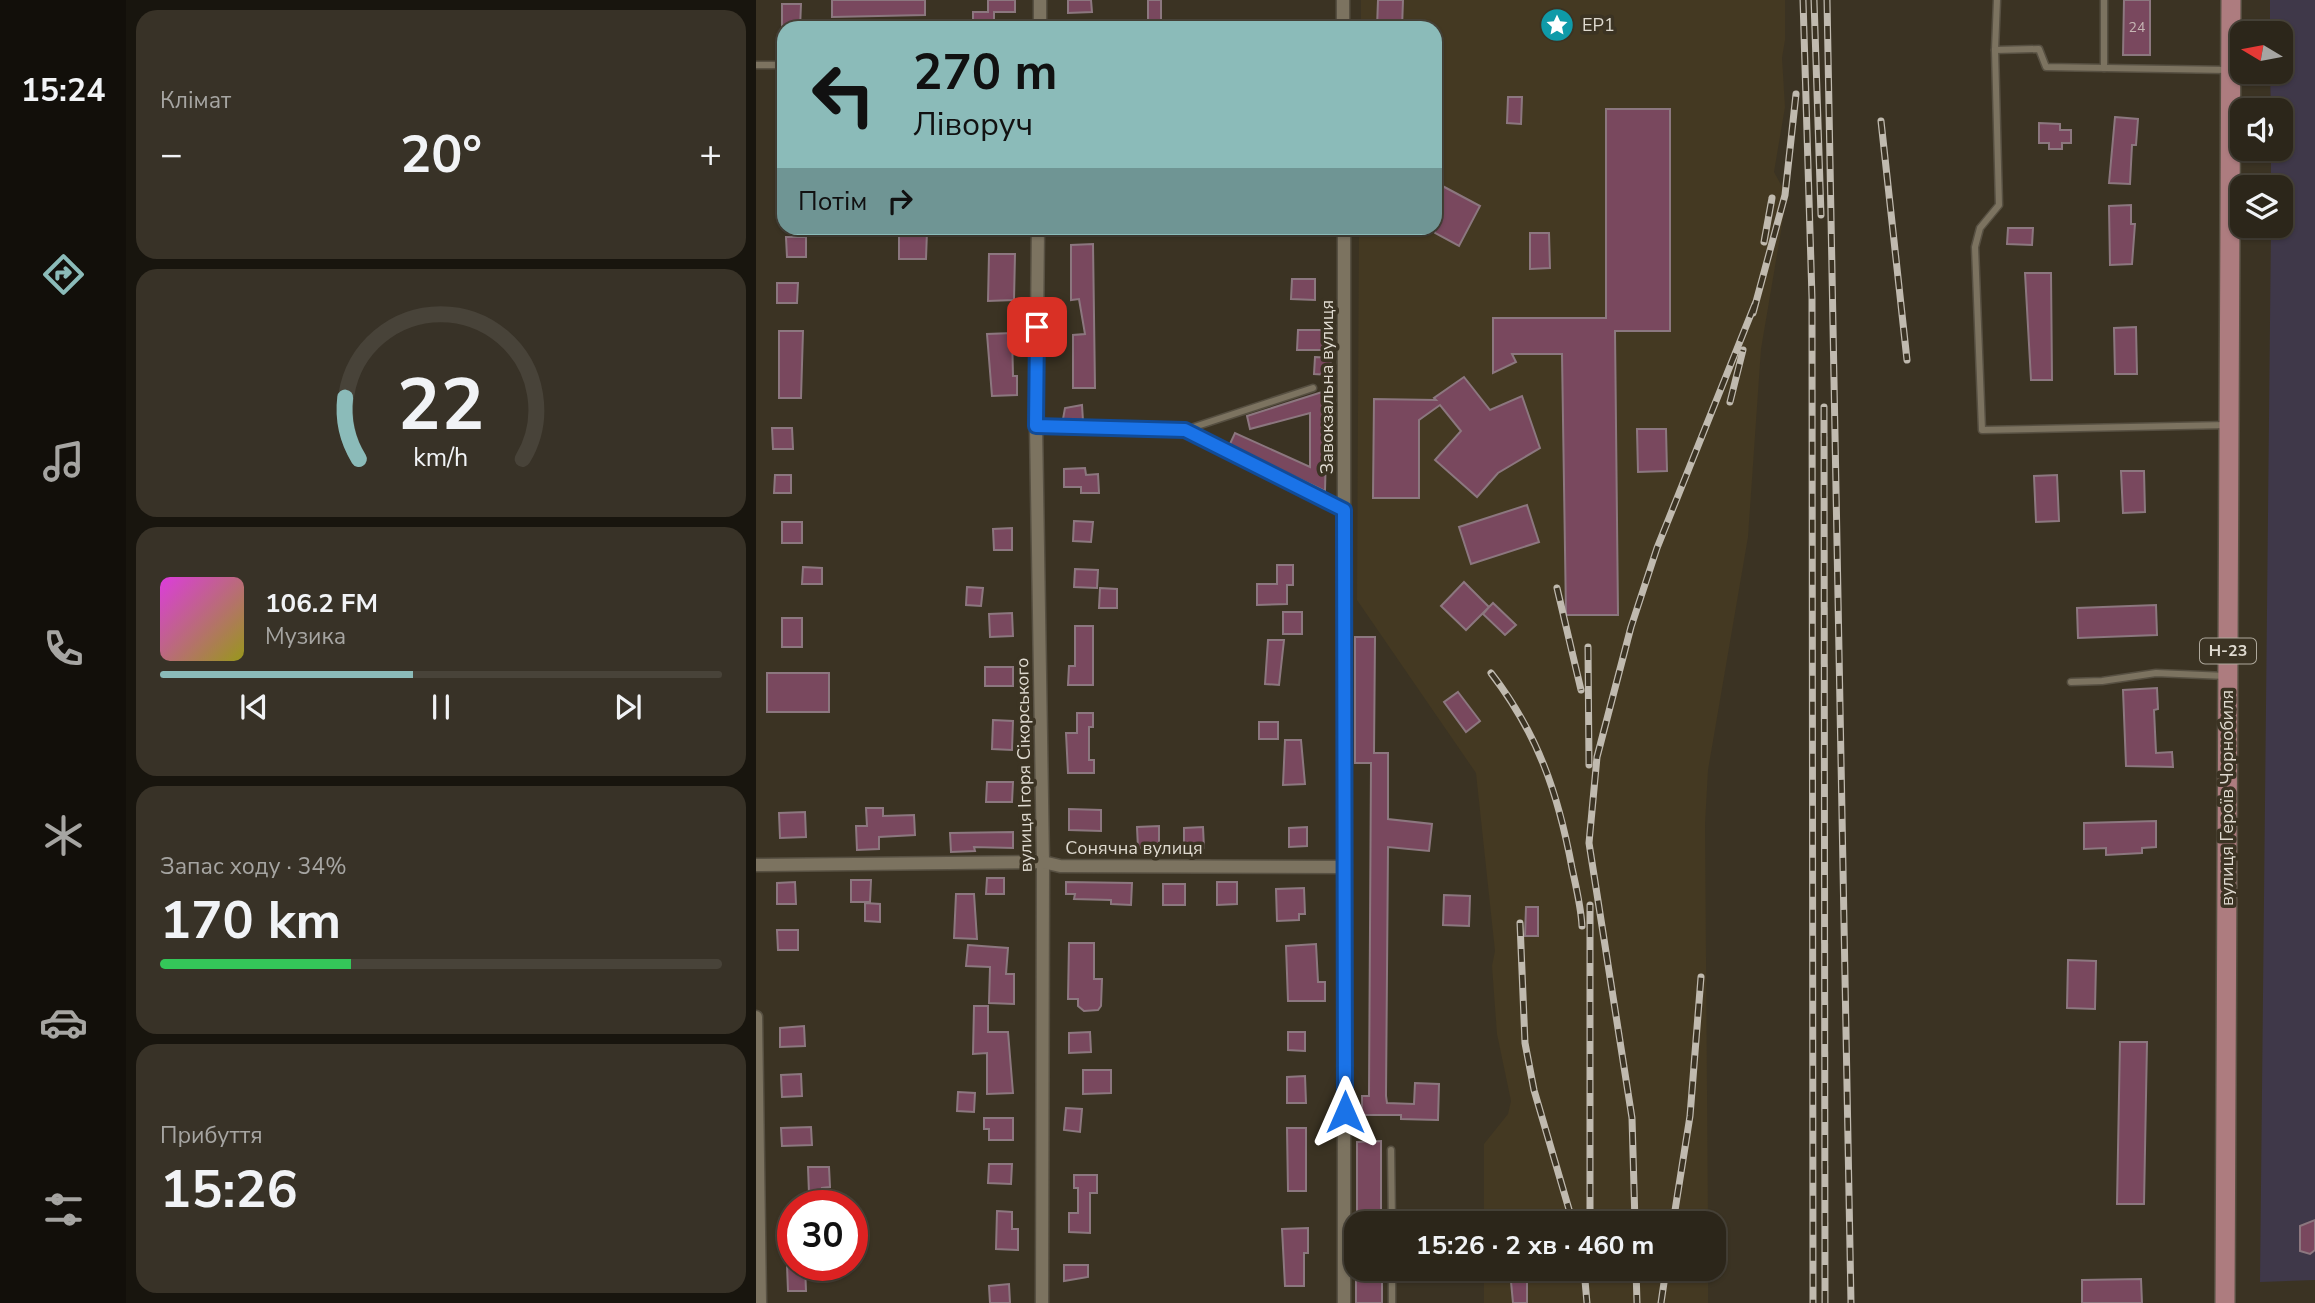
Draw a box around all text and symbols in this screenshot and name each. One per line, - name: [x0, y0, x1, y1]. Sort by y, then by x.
- place icon: ЕР1: [1538, 6, 1576, 44]
- place label: ЕР1: [1582, 13, 1615, 37]
- house number: 24: [2129, 18, 2145, 37]
- north arrow: [2230, 21, 2292, 84]
- map controls: [2230, 21, 2293, 238]
- text: 270 m: [913, 39, 1057, 106]
- icon: left: [798, 49, 889, 140]
- text: 15:24: [21, 69, 105, 112]
- text: Клімат: [160, 85, 231, 116]
- button: sound: [2230, 98, 2293, 161]
- text: Ліворуч: [913, 103, 1033, 146]
- text: 20°: [400, 119, 482, 190]
- text: −: [160, 129, 183, 180]
- text: +: [699, 129, 722, 180]
- button: layers: [2230, 175, 2293, 238]
- icon: right: [881, 182, 919, 220]
- text: Потім: [798, 184, 867, 219]
- icon: directions: [39, 250, 88, 299]
- pin: [1007, 297, 1067, 357]
- street label: Завокзальна вулиця: [1315, 300, 1339, 474]
- icon: arrive: [1018, 308, 1056, 346]
- text: 22: [397, 355, 485, 455]
- icon: music: [39, 437, 88, 486]
- text: km/h: [413, 441, 469, 475]
- text: 106.2 FM: [265, 586, 378, 621]
- text: Музика: [265, 621, 346, 652]
- icon: phone: [39, 624, 88, 673]
- road number: Н-23: [2200, 638, 2256, 664]
- street label: вулиця Ігоря Сікорського: [1010, 657, 1038, 873]
- icon: previous: [235, 688, 273, 726]
- icon: pause: [422, 688, 460, 726]
- icon: next: [609, 688, 647, 726]
- street label: вулиця Героїв Чорнобиля: [2215, 690, 2239, 906]
- icon: climate: [39, 811, 88, 860]
- street label: Сонячна вулиця: [1065, 836, 1203, 860]
- text: Запас ходу · 34%: [160, 851, 347, 882]
- text: 170 km: [160, 885, 341, 956]
- icon: car: [39, 998, 88, 1047]
- position arrow: [1308, 1075, 1382, 1149]
- text: Прибуття: [160, 1120, 263, 1151]
- text: 15:26: [160, 1154, 298, 1225]
- icon: filters: [39, 1185, 88, 1234]
- speed limit sign: 30: [777, 1190, 868, 1281]
- text: 15:26 · 2 хв · 460 m: [1416, 1228, 1654, 1263]

